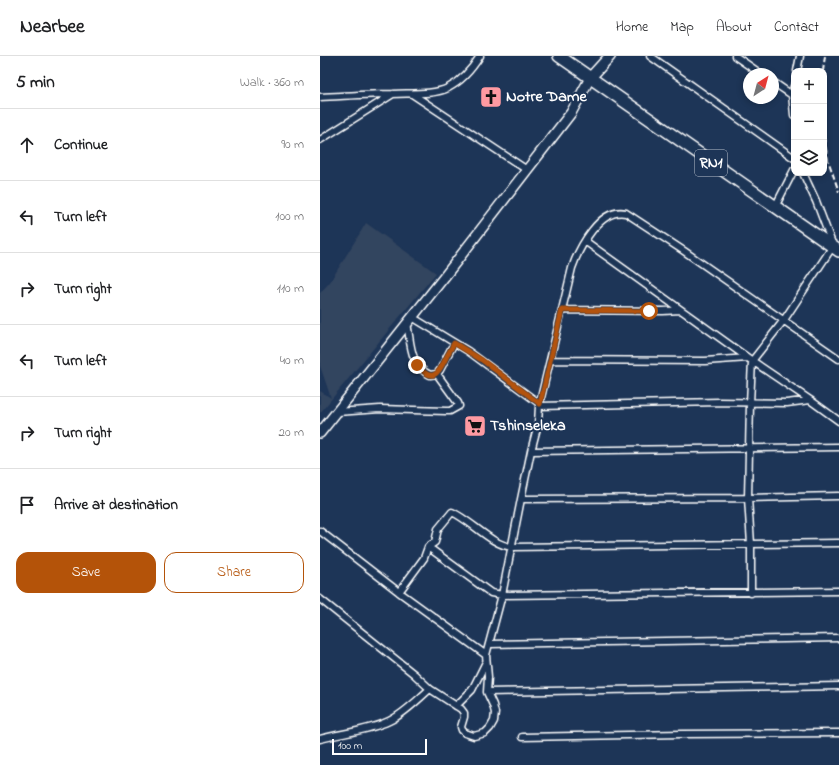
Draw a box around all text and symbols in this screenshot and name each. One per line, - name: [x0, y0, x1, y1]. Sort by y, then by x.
- text: Nearbee: [20, 14, 85, 41]
- text: Home: [616, 17, 648, 38]
- text: Map: [670, 17, 694, 38]
- text: About: [716, 17, 752, 38]
- text: Contact: [774, 17, 819, 38]
- north arrow: [743, 68, 779, 104]
- map controls: [791, 68, 827, 176]
- button: +: [791, 68, 827, 104]
- text: 5 min: [16, 70, 55, 95]
- text: Walk · 360 m: [240, 73, 304, 92]
- church icon: Notre Dame: [478, 84, 504, 110]
- place label: Notre Dame: [506, 85, 587, 109]
- button: −: [791, 104, 827, 140]
- icon: ahead: [16, 134, 38, 156]
- text: Continue: [54, 134, 108, 156]
- text: 90 m: [281, 135, 304, 154]
- button: layers: [791, 140, 827, 176]
- road number: RN1: [695, 150, 727, 176]
- icon: left: [16, 206, 38, 228]
- text: Turn left: [54, 206, 107, 228]
- text: 100 m: [275, 207, 304, 226]
- icon: right: [16, 278, 38, 300]
- text: Turn right: [54, 278, 112, 300]
- text: 110 m: [277, 279, 304, 298]
- route start: [640, 302, 658, 320]
- icon: left: [16, 350, 38, 372]
- text: Turn left: [54, 350, 107, 372]
- text: 40 m: [280, 351, 304, 370]
- route end: [408, 356, 426, 374]
- supermarket icon: Tshinseleka: [462, 413, 488, 439]
- place label: Tshinseleka: [490, 414, 566, 438]
- icon: right: [16, 422, 38, 444]
- text: Turn right: [54, 422, 112, 444]
- text: 20 m: [279, 423, 304, 442]
- icon: arrive: [16, 494, 38, 516]
- text: Arrive at destination: [54, 494, 178, 516]
- button: Save: [16, 552, 156, 593]
- button: Share: [164, 552, 304, 593]
- scale bar: [332, 737, 427, 756]
- text: 100 m: [338, 738, 362, 754]

